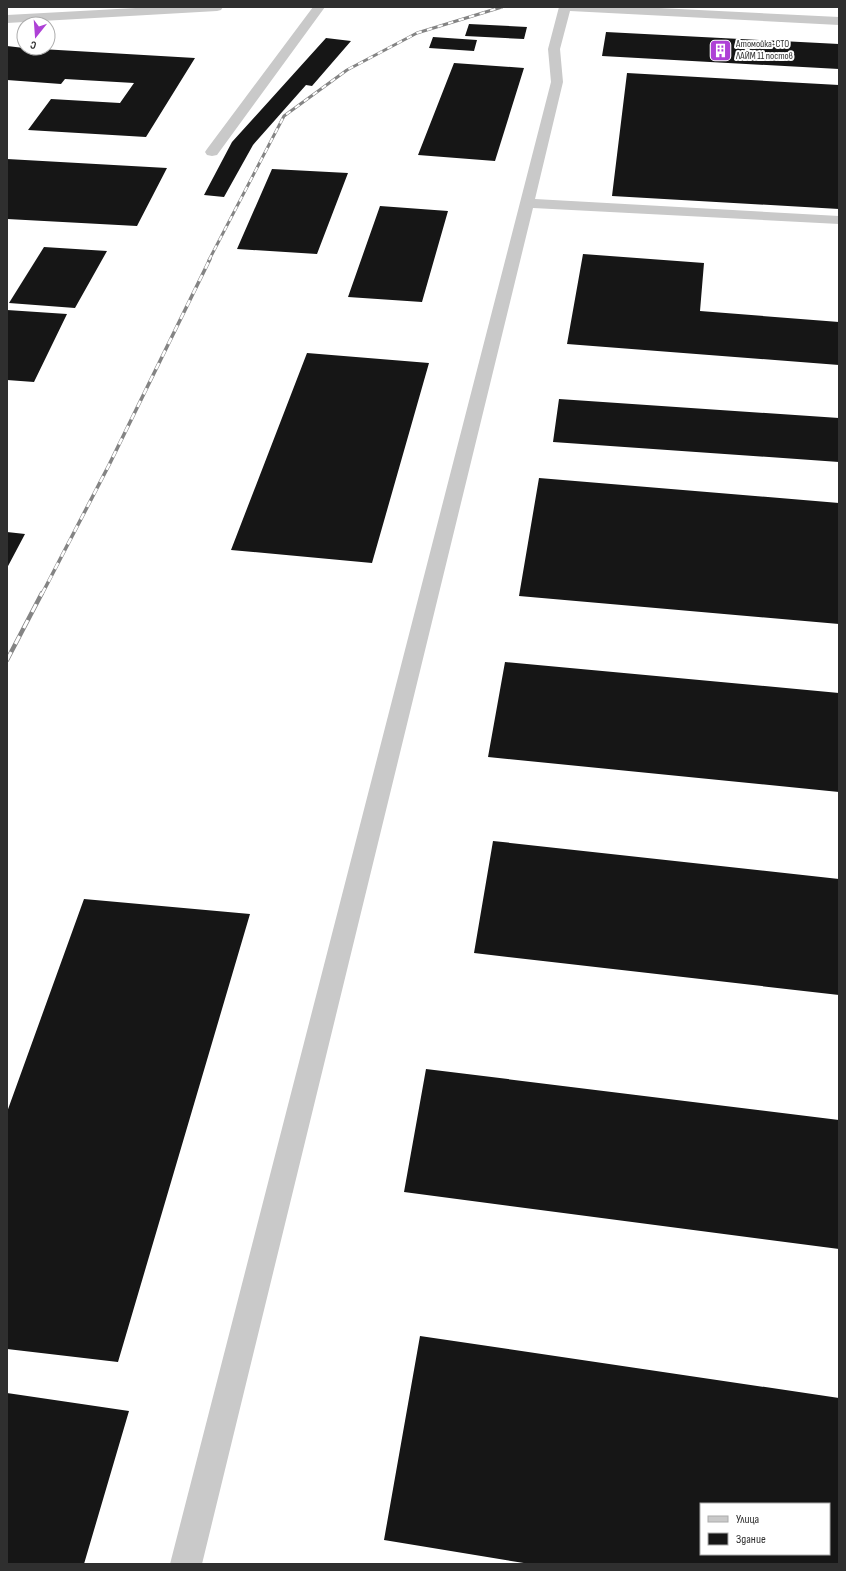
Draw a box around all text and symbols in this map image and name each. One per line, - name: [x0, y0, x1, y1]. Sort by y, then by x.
- north arrow: [16, 16, 56, 56]
- building icon: Атомойка-СТО ЛАЙМ 11 постов: [708, 37, 734, 63]
- text: С: [28, 38, 38, 52]
- place label: Атомойка-СТО ЛАЙМ 11 постов: [735, 38, 793, 62]
- legend: [700, 1503, 830, 1555]
- text: Улица: [736, 1512, 760, 1527]
- text: Здание: [736, 1532, 766, 1547]

